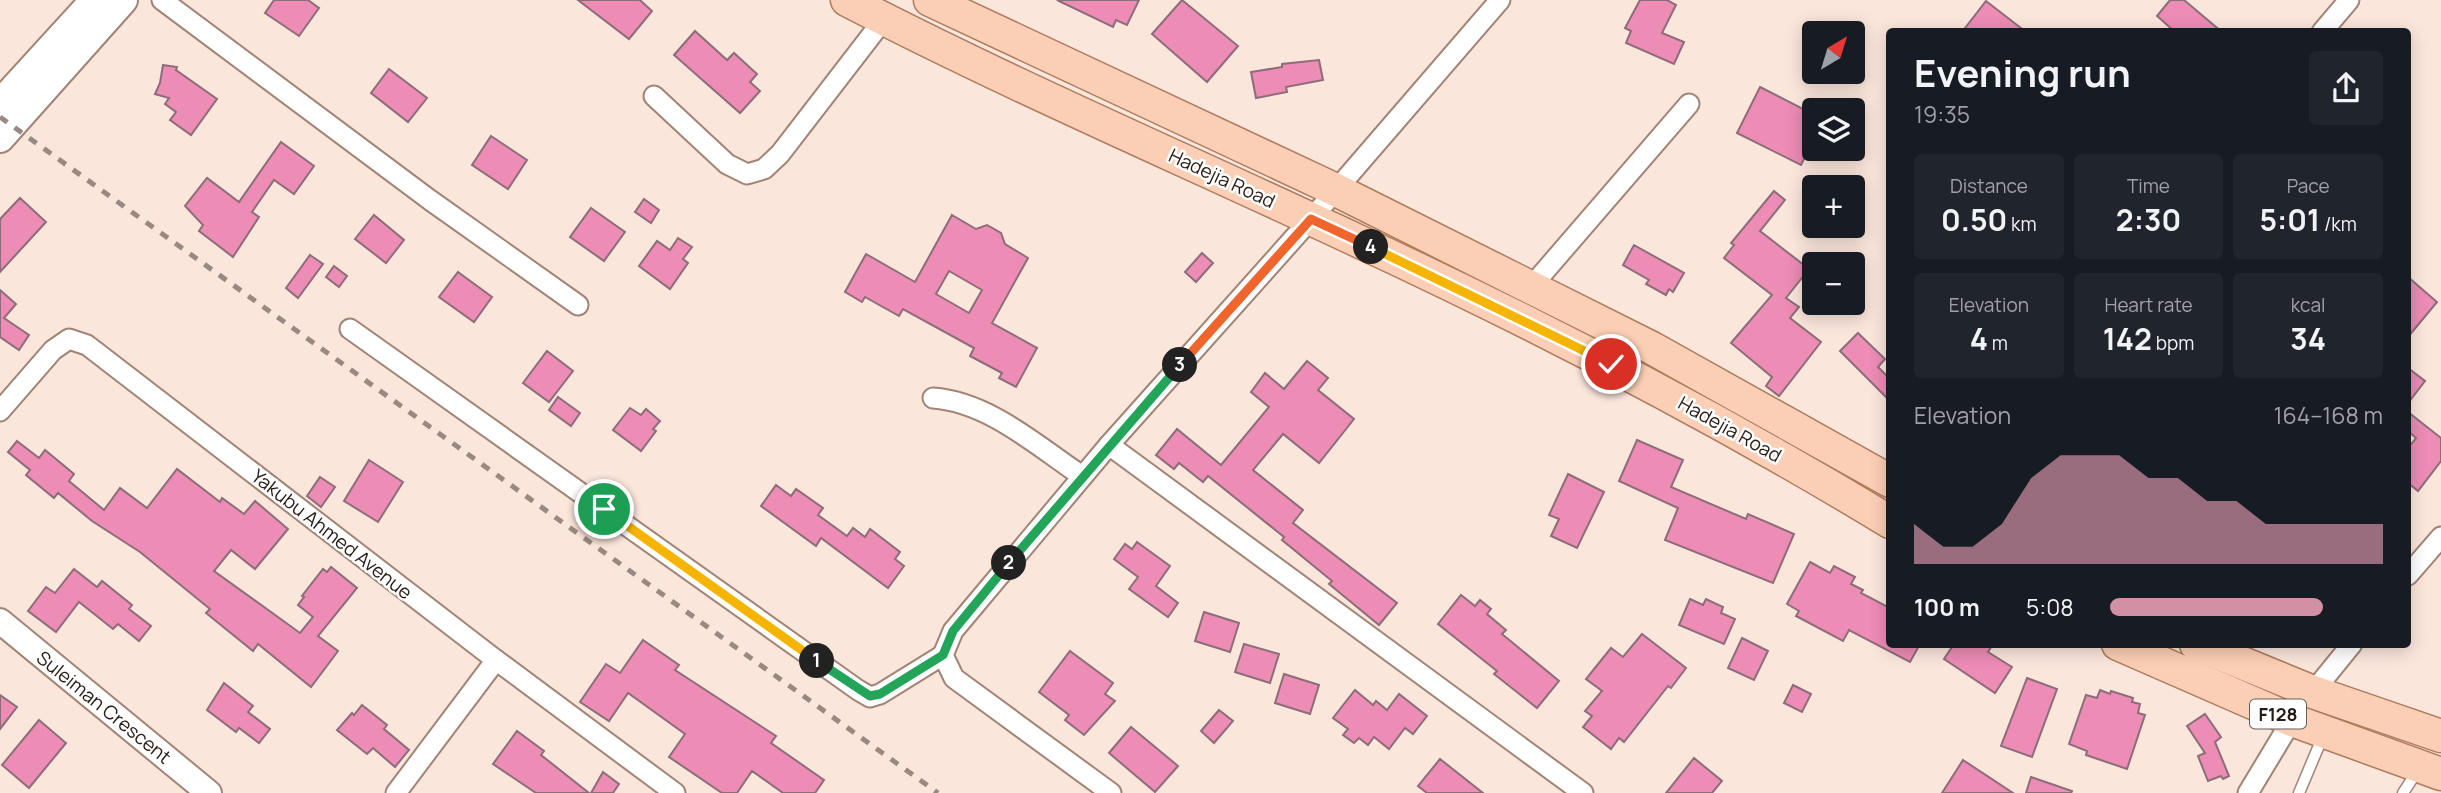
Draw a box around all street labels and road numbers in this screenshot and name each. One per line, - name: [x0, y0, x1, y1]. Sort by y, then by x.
- street label: Hadejia Road: [1165, 142, 1279, 214]
- street label: Hadejia Road: [1674, 390, 1786, 468]
- street label: Yakubu Ahmed Avenue: [246, 463, 418, 605]
- street label: Suleiman Crescent: [31, 645, 177, 769]
- road number: F128: [2250, 700, 2306, 728]

